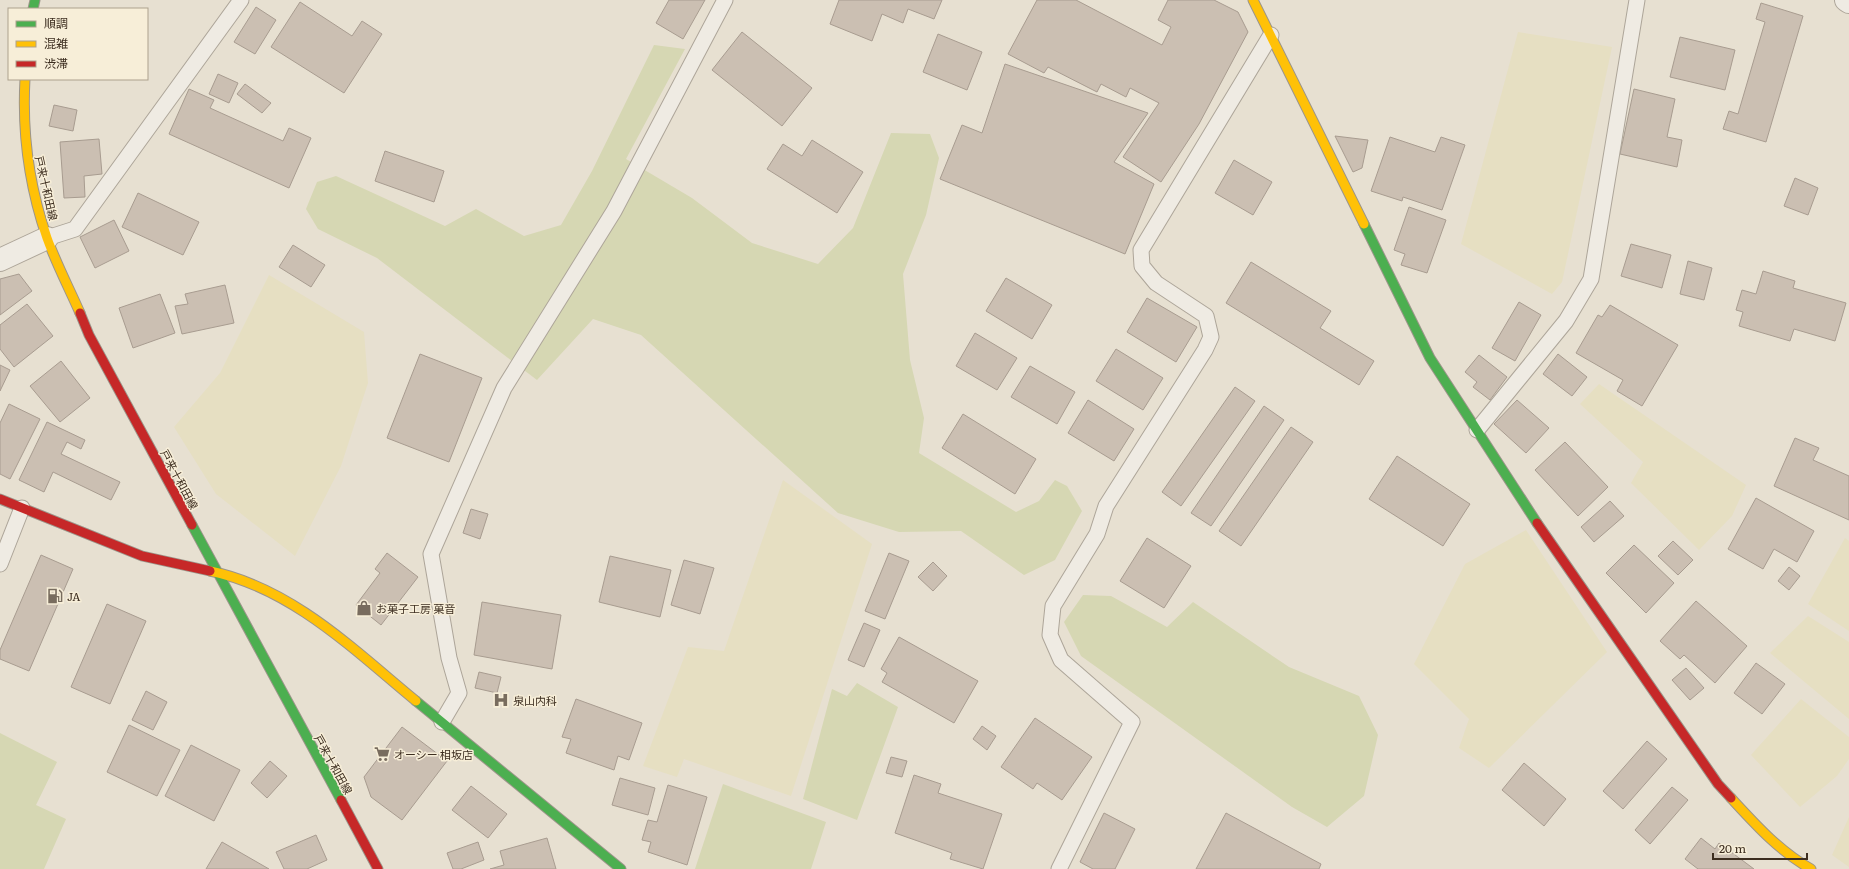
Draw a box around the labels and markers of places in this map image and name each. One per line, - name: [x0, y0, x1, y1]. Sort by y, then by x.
- fuel station icon: JA: [46, 587, 64, 605]
- place label: JA: [67, 588, 80, 604]
- shop icon: お菓子工房 菓音: [355, 599, 373, 617]
- place label: お菓子工房 菓音: [376, 600, 455, 616]
- hospital icon: 泉山内科: [492, 691, 510, 709]
- place label: 泉山内科: [513, 692, 557, 708]
- supermarket icon: オーシー 相坂店: [373, 745, 391, 763]
- place label: オーシー 相坂店: [394, 746, 473, 762]

